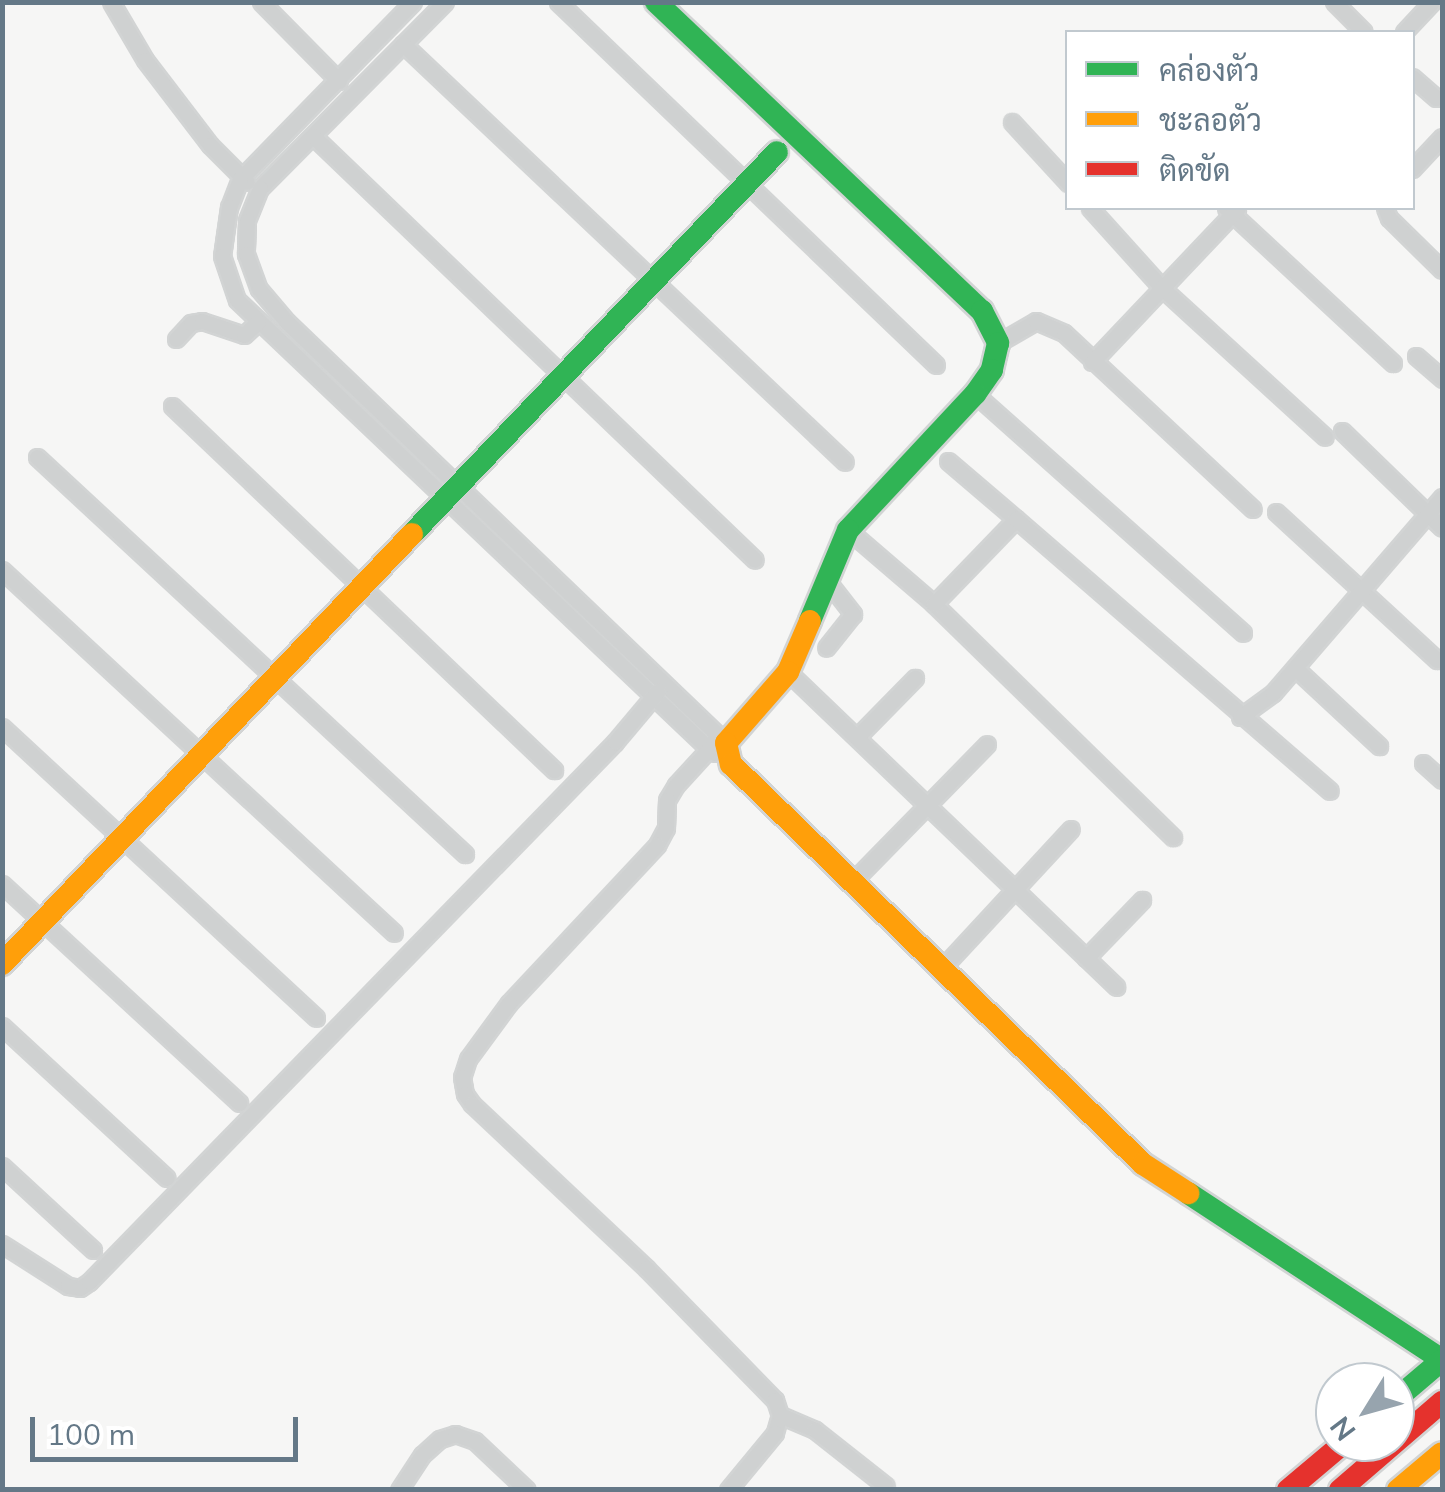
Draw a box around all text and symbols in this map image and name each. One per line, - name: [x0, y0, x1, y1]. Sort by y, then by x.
- legend: [1065, 30, 1415, 210]
- text: คล่องตัว: [1159, 51, 1259, 89]
- text: ชะลอตัว: [1159, 101, 1262, 139]
- text: ติดขัด: [1159, 151, 1231, 189]
- north arrow: [1315, 1362, 1415, 1462]
- scale bar: [35, 1397, 302, 1459]
- text: N: [1322, 1410, 1363, 1448]
- text: 100 m: [47, 1415, 135, 1453]

